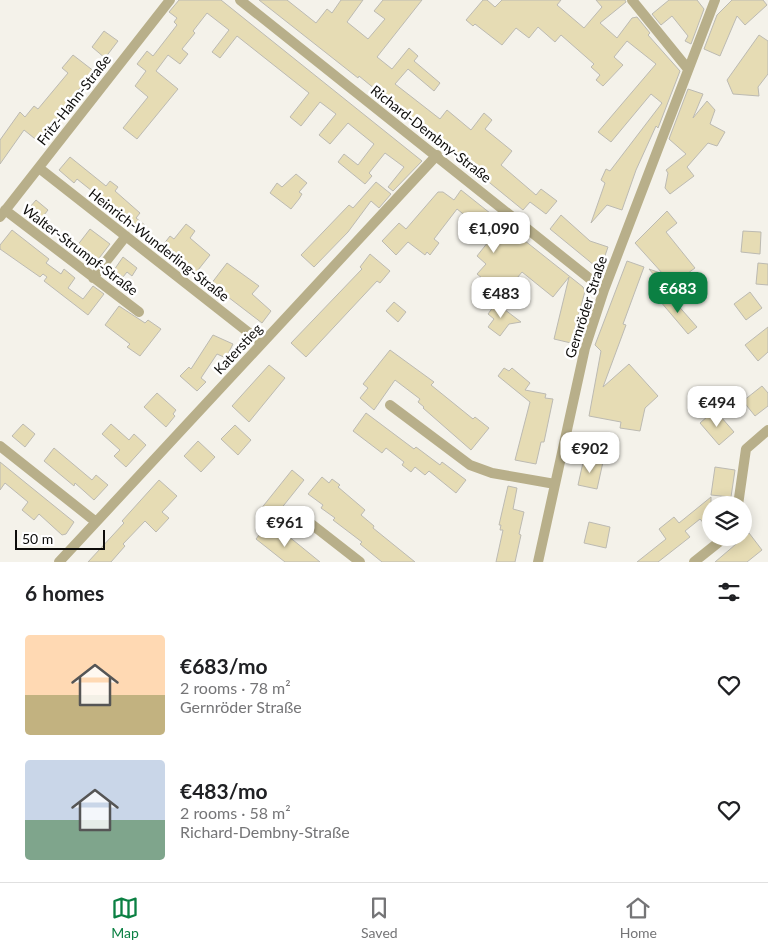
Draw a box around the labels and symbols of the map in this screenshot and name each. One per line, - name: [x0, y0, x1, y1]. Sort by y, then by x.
- street label: Fritz-Hahn-Straße: [33, 51, 114, 148]
- street label: Richard-Dembny-Straße: [368, 81, 495, 186]
- street label: Heinrich-Wunderling-Straße: [86, 184, 233, 305]
- street label: Walter-Strumpf-Straße: [19, 201, 142, 299]
- pin: €1,090: [453, 212, 535, 254]
- street label: Gernröder Straße: [561, 254, 610, 360]
- pin: €683: [648, 272, 708, 314]
- pin: €483: [471, 276, 531, 319]
- street label: Katerstieg: [210, 320, 265, 377]
- pin: €494: [687, 386, 747, 428]
- pin: €902: [560, 432, 620, 474]
- pin: €961: [255, 506, 315, 548]
- scale bar: [15, 527, 105, 550]

